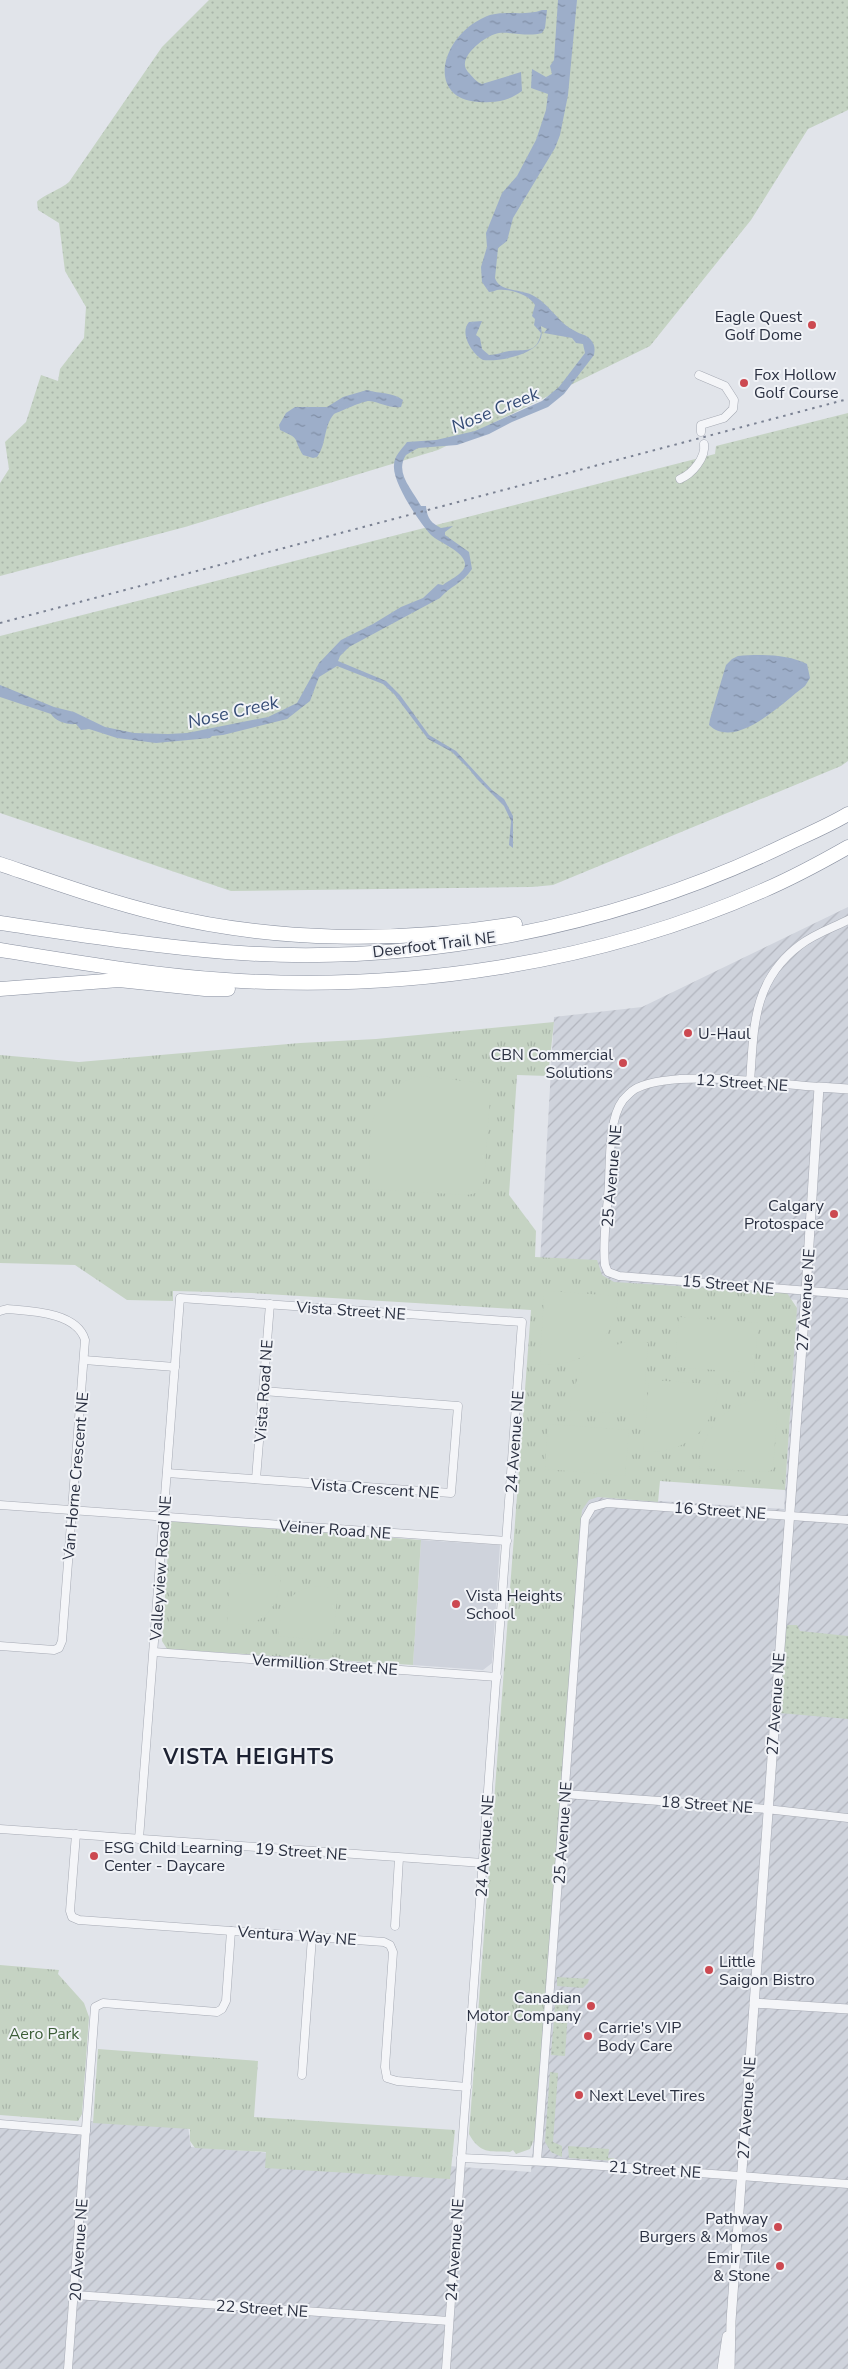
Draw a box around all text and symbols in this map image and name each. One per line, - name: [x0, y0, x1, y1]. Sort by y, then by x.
- place label: Eagle Quest Golf Dome: [715, 306, 802, 346]
- marker: Eagle Quest Golf Dome: [806, 319, 818, 331]
- place label: Fox Hollow Golf Course: [754, 364, 839, 404]
- marker: Fox Hollow Golf Course: [738, 377, 750, 389]
- water label: Nose Creek: [447, 381, 543, 439]
- water label: Nose Creek: [185, 690, 282, 734]
- street label: Deerfoot Trail NE: [371, 927, 497, 963]
- place label: U-Haul: [698, 1023, 751, 1045]
- marker: U-Haul: [682, 1027, 694, 1039]
- place label: CBN Commercial Solutions: [490, 1044, 613, 1084]
- marker: CBN Commercial Solutions: [617, 1057, 629, 1069]
- street label: 12 Street NE: [695, 1069, 789, 1097]
- street label: 25 Avenue NE: [597, 1124, 627, 1228]
- place label: Calgary Protospace: [744, 1195, 825, 1235]
- marker: Calgary Protospace: [828, 1208, 840, 1220]
- street label: 27 Avenue NE: [791, 1248, 821, 1352]
- street label: 15 Street NE: [681, 1270, 775, 1300]
- street label: Vista Street NE: [295, 1296, 406, 1326]
- street label: Vista Road NE: [249, 1339, 279, 1444]
- street label: 24 Avenue NE: [500, 1390, 530, 1494]
- street label: Van Horne Crescent NE: [58, 1391, 94, 1562]
- street label: Vista Crescent NE: [309, 1473, 440, 1504]
- street label: Valleyview Road NE: [145, 1495, 177, 1642]
- street label: 16 Street NE: [673, 1497, 767, 1525]
- street label: Veiner Road NE: [277, 1515, 392, 1545]
- place label: Vista Heights School: [465, 1585, 563, 1625]
- marker: Vista Heights School: [450, 1598, 462, 1610]
- street label: Vermillion Street NE: [250, 1649, 398, 1681]
- street label: 27 Avenue NE: [761, 1652, 791, 1756]
- district label: VISTA HEIGHTS: [162, 1743, 335, 1771]
- street label: 25 Avenue NE: [548, 1781, 578, 1885]
- street label: 18 Street NE: [660, 1791, 754, 1819]
- street label: 24 Avenue NE: [470, 1794, 500, 1898]
- place label: ESG Child Learning Center - Daycare: [104, 1837, 243, 1877]
- street label: 19 Street NE: [254, 1838, 348, 1866]
- marker: ESG Child Learning Center - Daycare: [88, 1850, 100, 1862]
- street label: Ventura Way NE: [236, 1921, 357, 1951]
- place label: Little Saigon Bistro: [719, 1951, 815, 1991]
- marker: Little Saigon Bistro: [703, 1964, 715, 1976]
- place label: Canadian Motor Company: [466, 1987, 582, 2027]
- marker: Canadian Motor Company: [585, 2000, 597, 2012]
- place label: Carrie's VIP Body Care: [598, 2017, 681, 2057]
- park label: Aero Park: [9, 2023, 80, 2045]
- marker: Carrie's VIP Body Care: [582, 2030, 594, 2042]
- street label: 27 Avenue NE: [732, 2056, 762, 2160]
- place label: Next Level Tires: [589, 2085, 705, 2107]
- marker: Next Level Tires: [573, 2089, 585, 2101]
- street label: 21 Street NE: [608, 2156, 702, 2184]
- street label: 20 Avenue NE: [64, 2198, 94, 2302]
- street label: 24 Avenue NE: [440, 2198, 470, 2302]
- place label: Pathway Burgers & Momos: [639, 2208, 769, 2248]
- marker: Pathway Burgers & Momos: [772, 2221, 784, 2233]
- place label: Emir Tile & Stone: [707, 2247, 770, 2287]
- marker: Emir Tile & Stone: [774, 2260, 786, 2272]
- street label: 22 Street NE: [215, 2295, 309, 2323]

